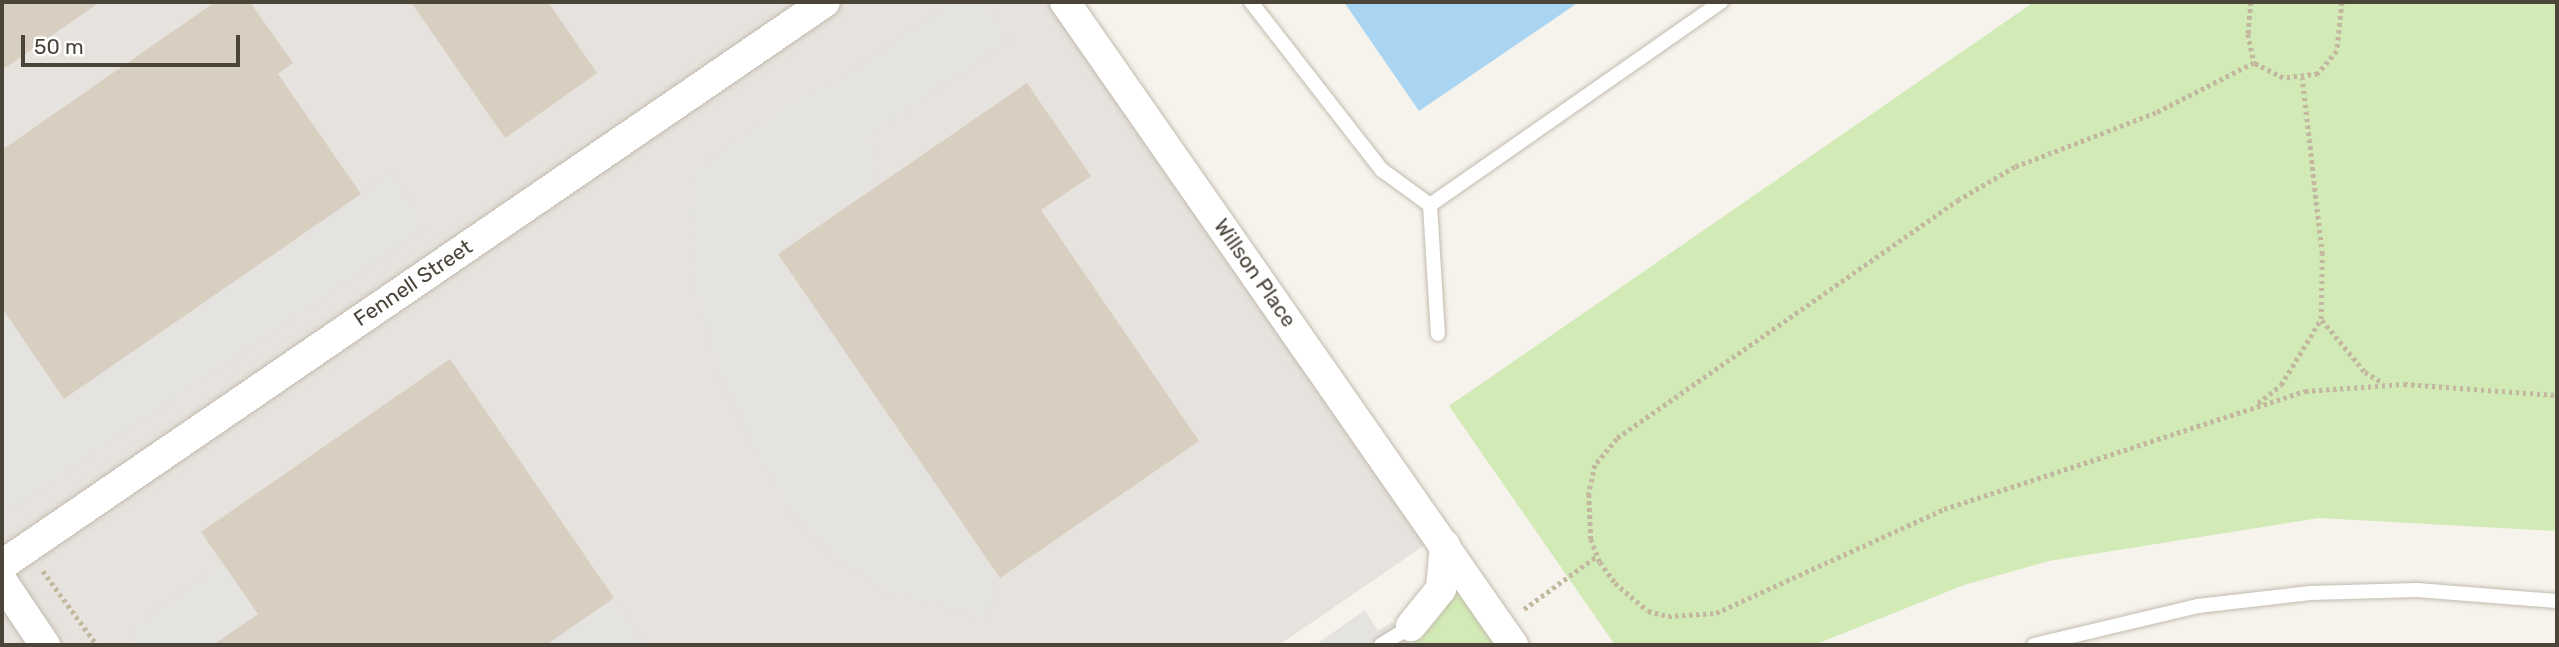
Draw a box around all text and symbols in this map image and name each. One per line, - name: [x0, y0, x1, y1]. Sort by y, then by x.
- scale bar: [24, 21, 243, 65]
- text: 50 m: [34, 34, 84, 59]
- street label: Willson Place: [1208, 214, 1302, 332]
- street label: Fennell Street: [349, 234, 477, 332]

